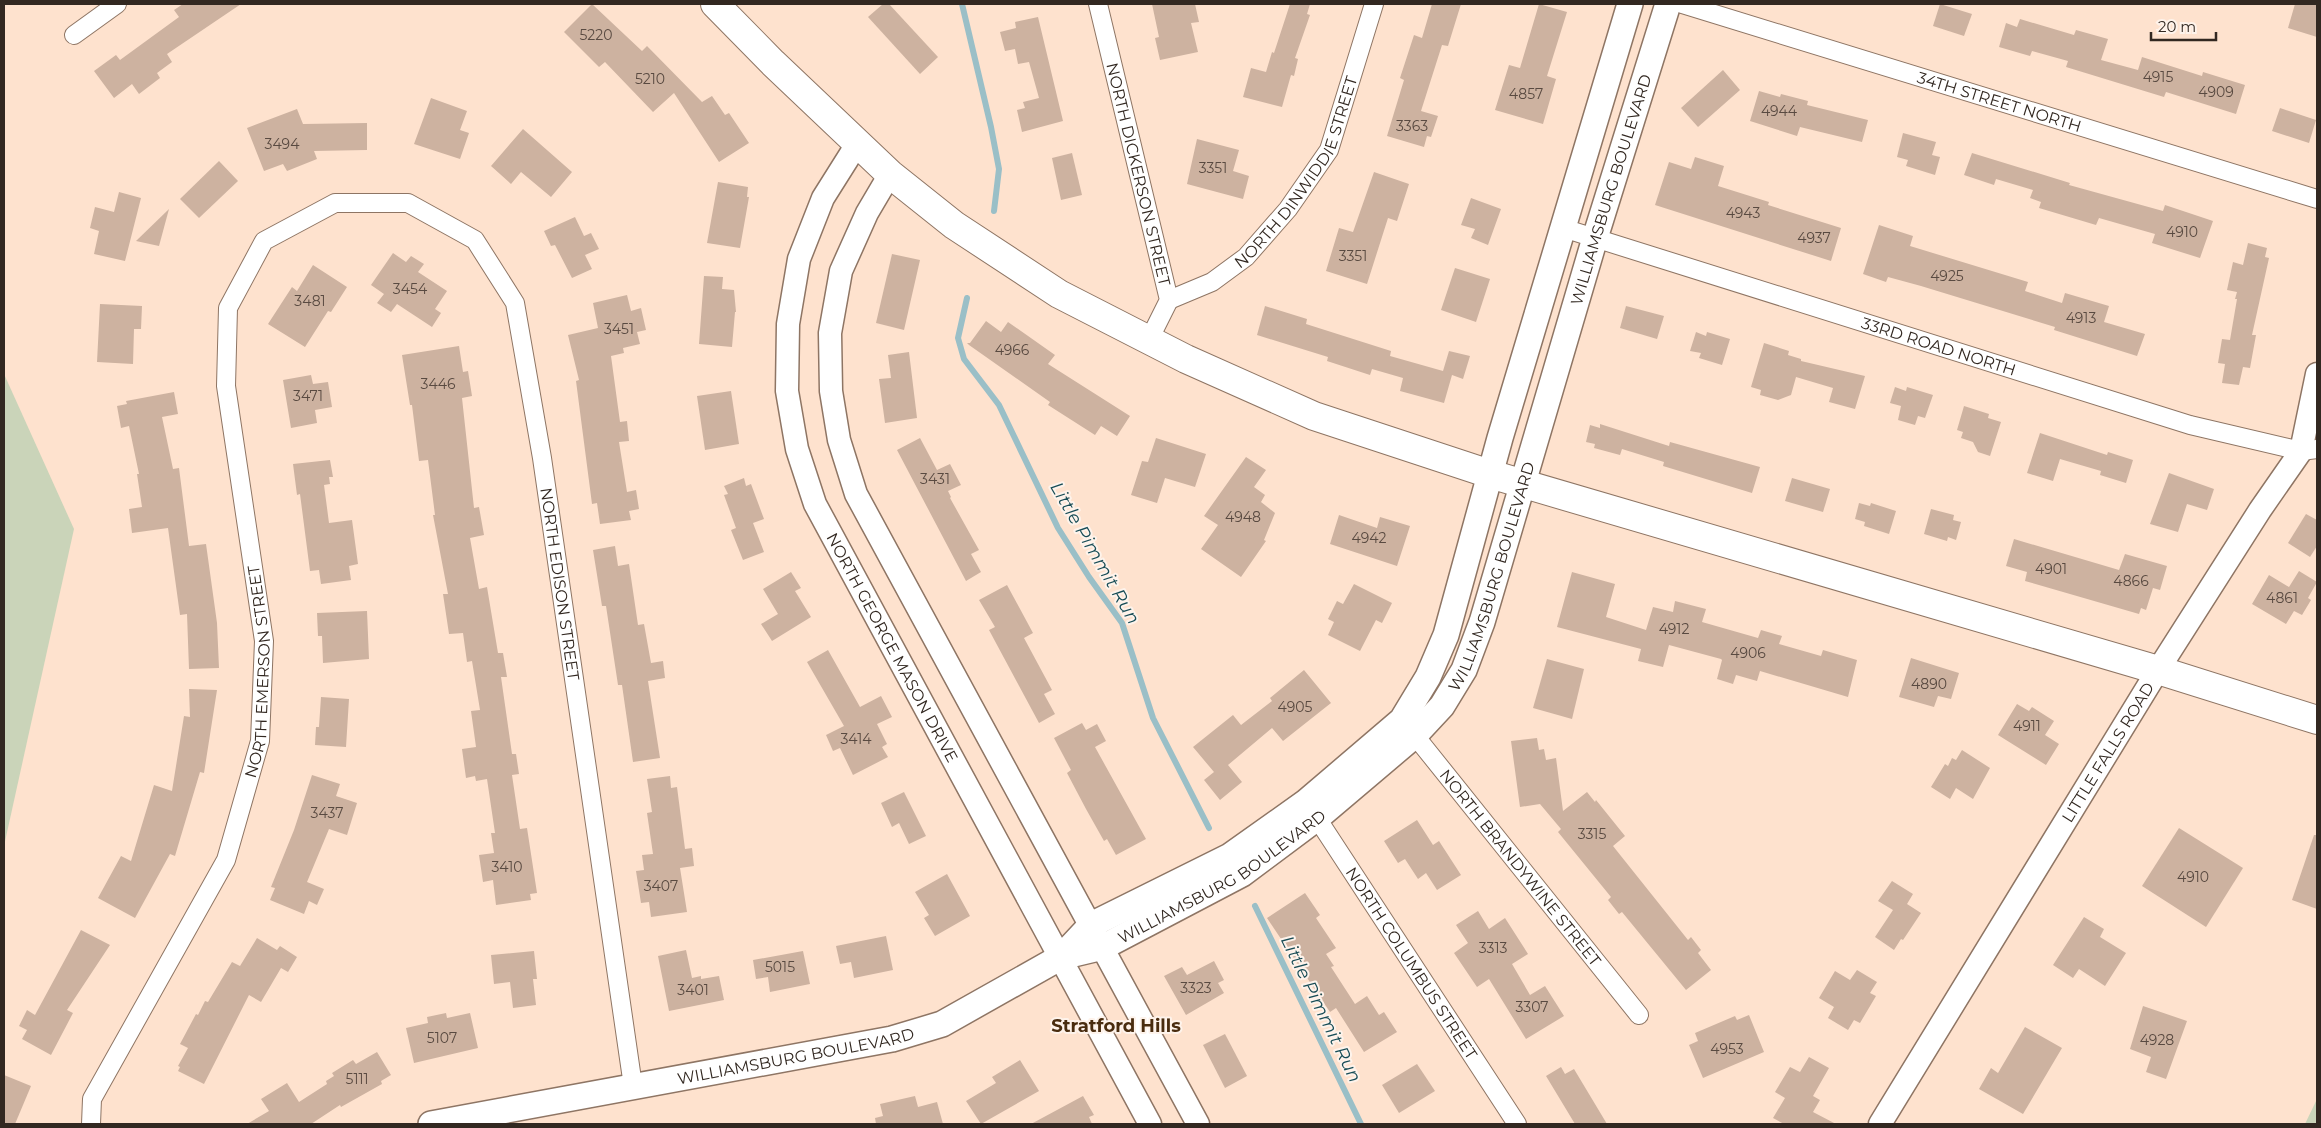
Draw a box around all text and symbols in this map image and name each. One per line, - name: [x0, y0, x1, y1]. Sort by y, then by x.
- scale bar: [2151, 10, 2216, 42]
- text: 20 m: [2158, 17, 2196, 36]
- house number: 5220: [580, 26, 613, 44]
- street label: NORTH DICKERSON STREET: [1103, 61, 1175, 289]
- street label: 34TH STREET NORTH: [1915, 67, 2084, 136]
- house number: 4915: [2143, 68, 2173, 86]
- house number: 5210: [635, 70, 665, 88]
- street label: WILLIAMSBURG BOULEVARD: [1566, 72, 1655, 307]
- street label: NORTH DINWIDDIE STREET: [1231, 73, 1361, 272]
- house number: 4909: [2198, 83, 2234, 101]
- house number: 4857: [1509, 85, 1543, 103]
- house number: 4944: [1761, 102, 1798, 120]
- house number: 3363: [1396, 117, 1428, 135]
- house number: 3494: [265, 135, 300, 153]
- house number: 3351: [1199, 159, 1227, 177]
- house number: 4943: [1726, 204, 1760, 222]
- house number: 4910: [2166, 223, 2198, 241]
- house number: 4937: [1797, 229, 1831, 247]
- house number: 3351: [1339, 247, 1367, 265]
- house number: 4925: [1930, 267, 1964, 285]
- house number: 3454: [393, 280, 428, 298]
- house number: 3481: [294, 292, 326, 310]
- house number: 4913: [2066, 309, 2096, 327]
- street label: 33RD ROAD NORTH: [1859, 313, 2018, 379]
- house number: 3451: [604, 320, 634, 338]
- house number: 4966: [995, 341, 1030, 359]
- house number: 3446: [421, 375, 456, 393]
- house number: 3471: [293, 387, 323, 405]
- street label: WILLIAMSBURG BOULEVARD: [1444, 460, 1538, 694]
- house number: 3431: [920, 470, 950, 488]
- water label: Little Pimmit Run: [1045, 478, 1145, 628]
- street label: NORTH EDISON STREET: [537, 486, 584, 682]
- house number: 4948: [1225, 508, 1261, 526]
- street label: NORTH GEORGE MASON DRIVE: [823, 529, 962, 765]
- house number: 4942: [1352, 529, 1386, 547]
- house number: 4901: [2035, 560, 2067, 578]
- street label: NORTH EMERSON STREET: [240, 563, 274, 780]
- house number: 4866: [2113, 572, 2149, 590]
- house number: 4861: [2266, 589, 2298, 607]
- house number: 4912: [1659, 620, 1689, 638]
- house number: 4906: [1730, 644, 1766, 662]
- house number: 4890: [1911, 675, 1947, 693]
- street label: LITTLE FALLS ROAD: [2058, 679, 2158, 826]
- house number: 4905: [1278, 698, 1313, 716]
- house number: 4911: [2013, 717, 2041, 735]
- house number: 3414: [840, 730, 872, 748]
- street label: NORTH BRANDYWINE STREET: [1436, 765, 1606, 970]
- house number: 3437: [311, 804, 343, 822]
- street label: WILLIAMSBURG BOULEVARD: [1114, 806, 1329, 947]
- house number: 3315: [1578, 825, 1606, 843]
- house number: 3410: [491, 858, 523, 876]
- street label: NORTH COLUMBUS STREET: [1342, 863, 1482, 1063]
- house number: 4910: [2177, 868, 2209, 886]
- house number: 3407: [644, 877, 678, 895]
- water label: Little Pimmit Run: [1276, 932, 1366, 1086]
- house number: 3313: [1479, 939, 1507, 957]
- house number: 5015: [765, 958, 795, 976]
- house number: 3323: [1180, 979, 1212, 997]
- house number: 3401: [677, 981, 709, 999]
- house number: 3307: [1515, 998, 1549, 1016]
- district label: Stratford Hills: [1051, 1015, 1181, 1037]
- street label: WILLIAMSBURG BOULEVARD: [676, 1023, 916, 1088]
- house number: 5107: [427, 1029, 457, 1047]
- house number: 4928: [2140, 1031, 2174, 1049]
- house number: 4953: [1710, 1040, 1744, 1058]
- house number: 5111: [345, 1070, 369, 1088]

